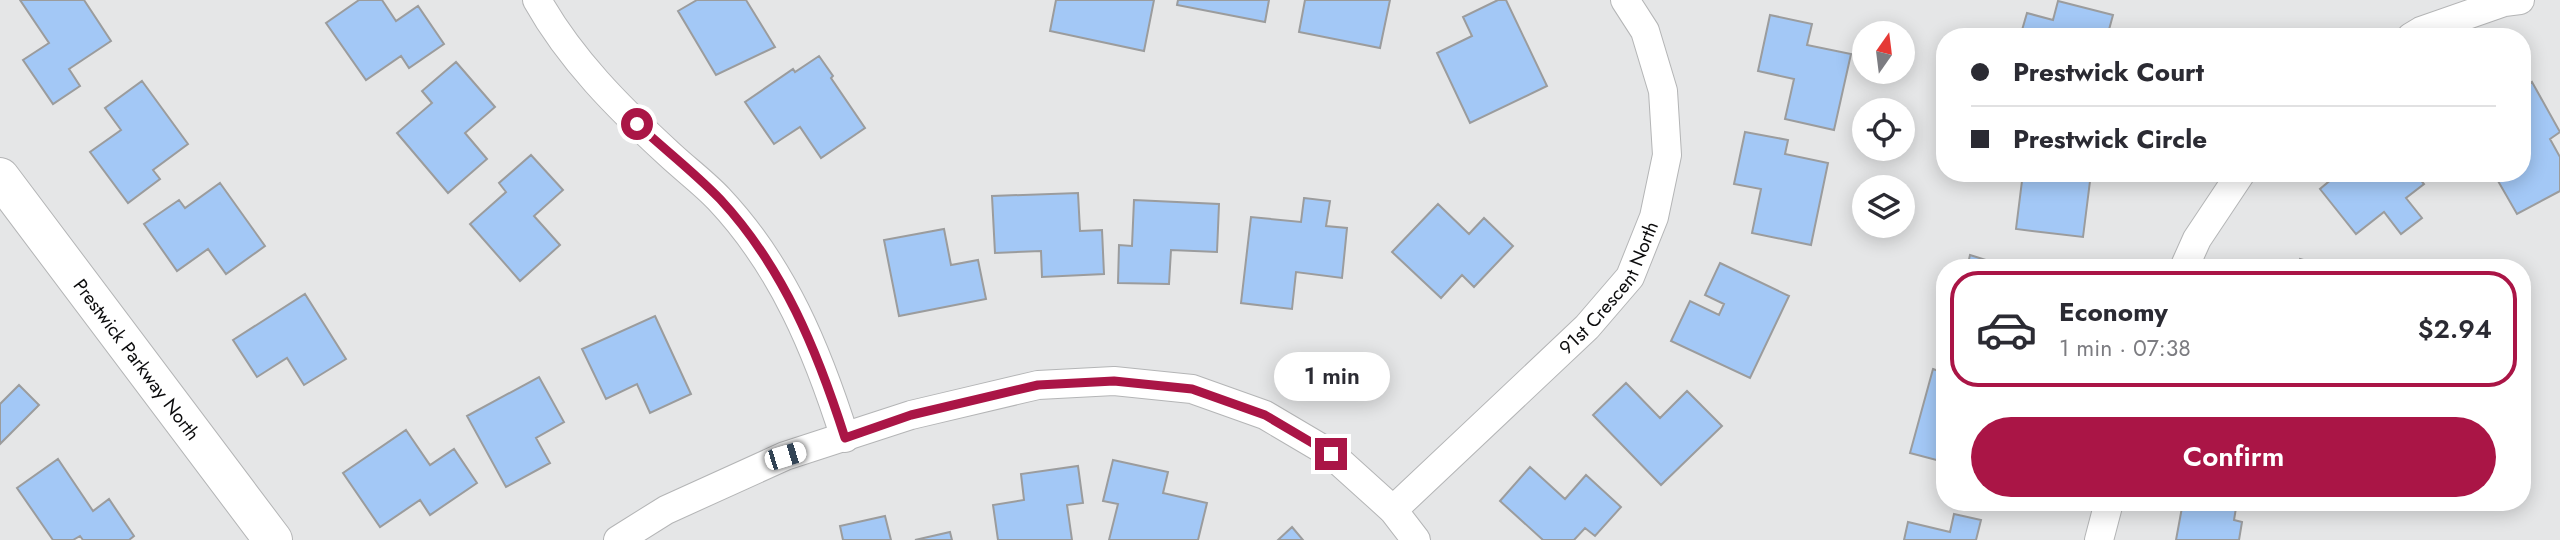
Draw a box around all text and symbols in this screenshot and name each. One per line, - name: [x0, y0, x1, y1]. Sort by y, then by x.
- north arrow: [1852, 21, 1914, 84]
- map controls: [1852, 21, 1915, 238]
- text: Prestwick Court: [2013, 53, 2204, 91]
- button: locate: [1852, 98, 1915, 161]
- route start: [621, 108, 653, 140]
- text: Prestwick Circle: [2013, 120, 2207, 158]
- button: layers: [1852, 175, 1915, 238]
- street label: 91st Crescent North: [1553, 217, 1664, 360]
- street label: Prestwick Parkway North: [67, 273, 207, 446]
- text: Economy: [2059, 293, 2168, 331]
- icon: car: [1975, 298, 2038, 361]
- text: $2.94: [2418, 310, 2492, 348]
- text: 1 min · 07:38: [2059, 331, 2191, 365]
- callout: 1 min: [1273, 352, 1389, 402]
- text: 1 min: [1304, 359, 1360, 393]
- button: Confirm: [1971, 417, 2496, 497]
- route end: [1315, 438, 1347, 470]
- car: [762, 440, 809, 472]

